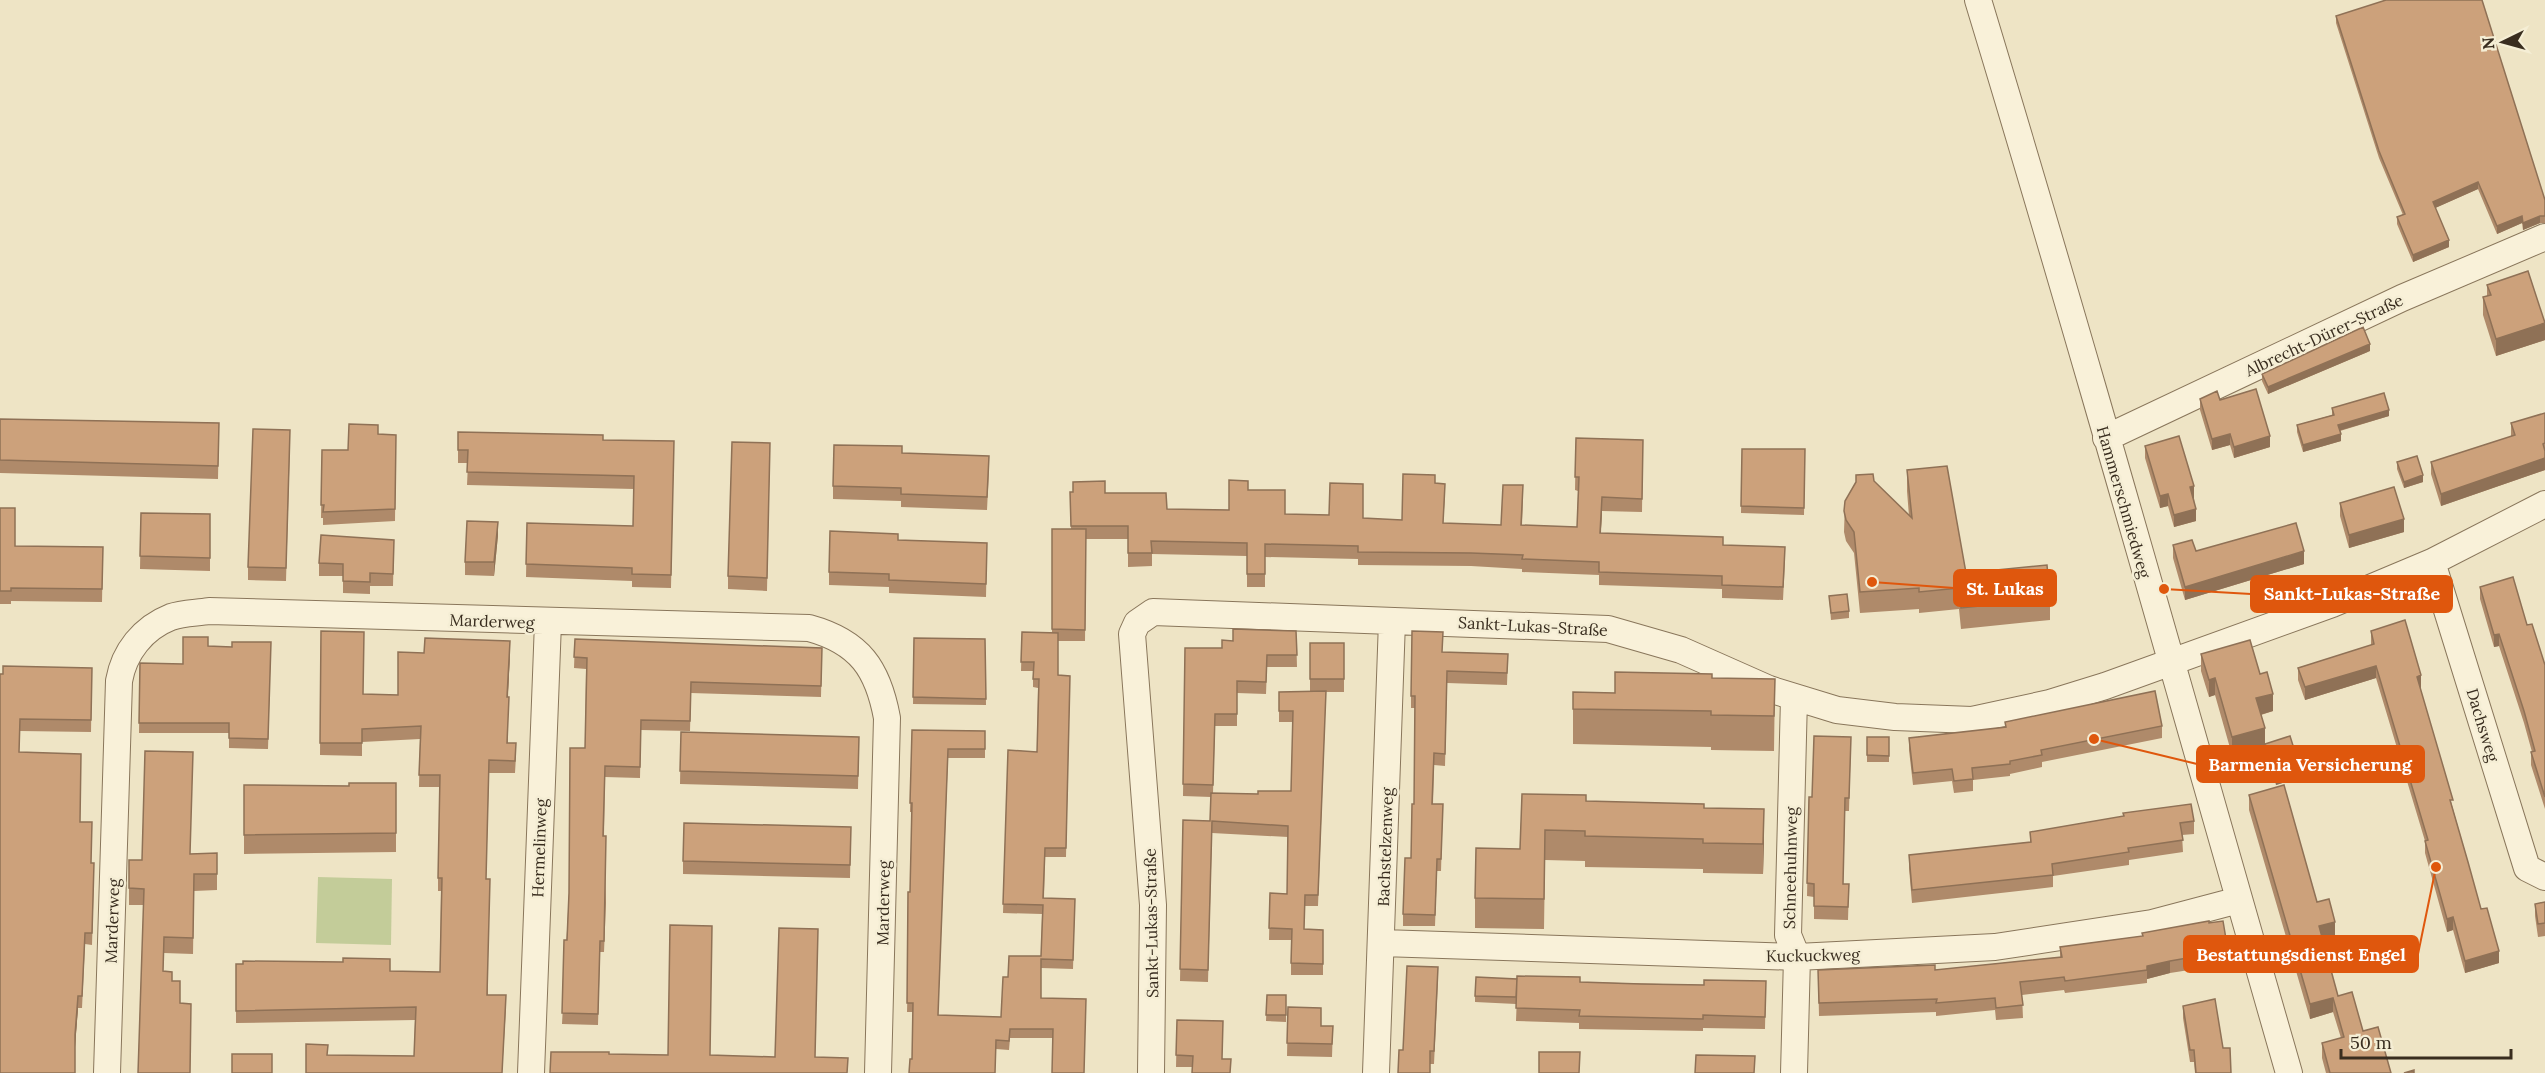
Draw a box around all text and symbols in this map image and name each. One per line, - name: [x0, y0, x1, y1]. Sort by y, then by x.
- north arrow: [2473, 12, 2533, 72]
- text: N: [2478, 36, 2499, 50]
- street label: Albrecht-Dürer-Straße: [2241, 289, 2406, 381]
- street label: Hammerschmiedweg: [2093, 424, 2156, 581]
- callout: St. Lukas: [1954, 570, 2056, 606]
- callout: Sankt-Lukas-Straße: [2251, 576, 2452, 612]
- text: St. Lukas: [1966, 577, 2044, 600]
- text: Sankt-Lukas-Straße: [2264, 582, 2440, 605]
- street label: Marderweg: [449, 610, 536, 633]
- street label: Sankt-Lukas-Straße: [1458, 612, 1609, 640]
- street label: Dachsweg: [2462, 686, 2504, 765]
- callout: Barmenia Versicherung: [2197, 746, 2424, 782]
- text: Barmenia Versicherung: [2208, 753, 2413, 776]
- street label: Bachstelzenweg: [1373, 786, 1397, 907]
- street label: Hermelinweg: [527, 797, 551, 898]
- street label: Schneehuhnweg: [1779, 805, 1801, 929]
- street label: Sankt-Lukas-Straße: [1140, 848, 1162, 998]
- street label: Marderweg: [872, 859, 894, 946]
- street label: Marderweg: [101, 877, 124, 964]
- callout: Bestattungsdienst Engel: [2184, 936, 2418, 972]
- text: Bestattungsdienst Engel: [2196, 943, 2406, 966]
- street label: Kuckuckweg: [1766, 944, 1861, 966]
- scale bar: [2341, 1022, 2510, 1060]
- text: 50 m: [2350, 1031, 2392, 1054]

